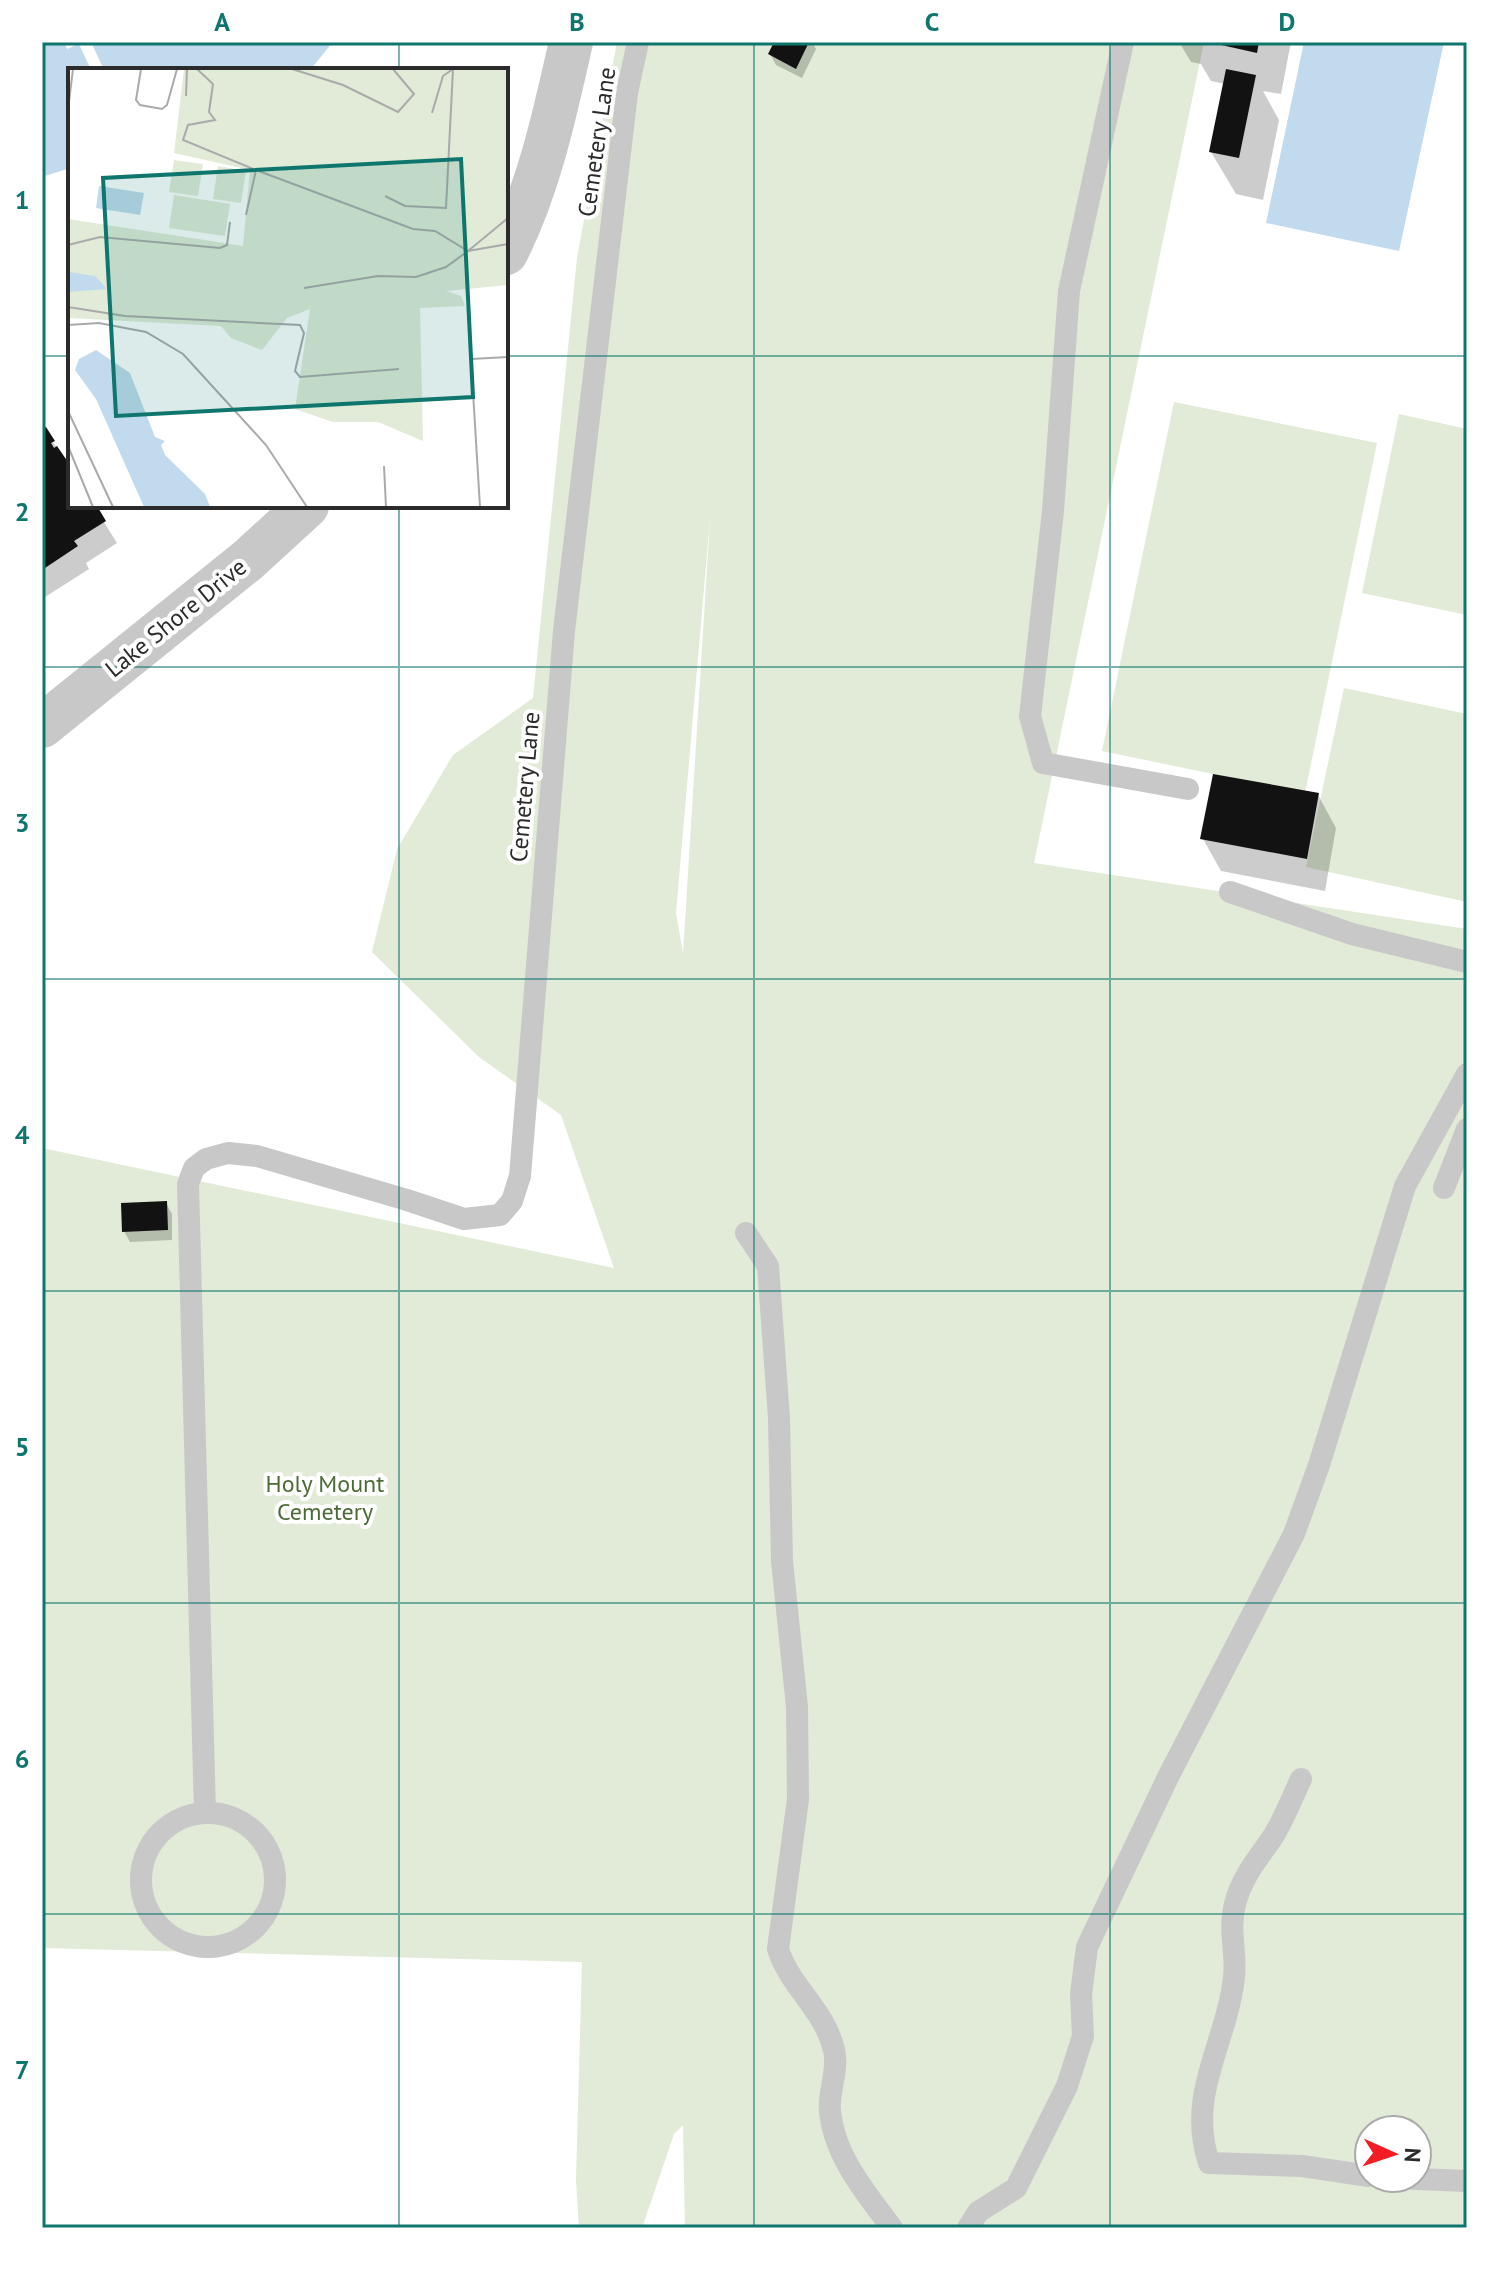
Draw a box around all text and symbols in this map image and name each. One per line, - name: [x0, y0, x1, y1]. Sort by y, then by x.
- text: A: [214, 5, 230, 38]
- text: B: [569, 5, 585, 38]
- text: C: [925, 5, 939, 38]
- text: D: [1279, 5, 1295, 38]
- street label: Cemetery Lane: [571, 65, 622, 219]
- inset map: [68, 68, 508, 508]
- text: 1: [15, 183, 29, 216]
- text: 2: [15, 495, 29, 528]
- street label: Lake Shore Drive: [99, 551, 253, 684]
- street label: Cemetery Lane: [502, 710, 547, 863]
- text: 3: [15, 806, 29, 839]
- text: 4: [15, 1118, 30, 1151]
- text: 5: [15, 1430, 29, 1463]
- park label: Holy Mount Cemetery: [266, 1468, 384, 1527]
- text: 6: [15, 1742, 29, 1775]
- text: 7: [15, 2053, 29, 2086]
- north arrow: [1353, 2114, 1433, 2194]
- text: N: [1399, 2147, 1427, 2163]

